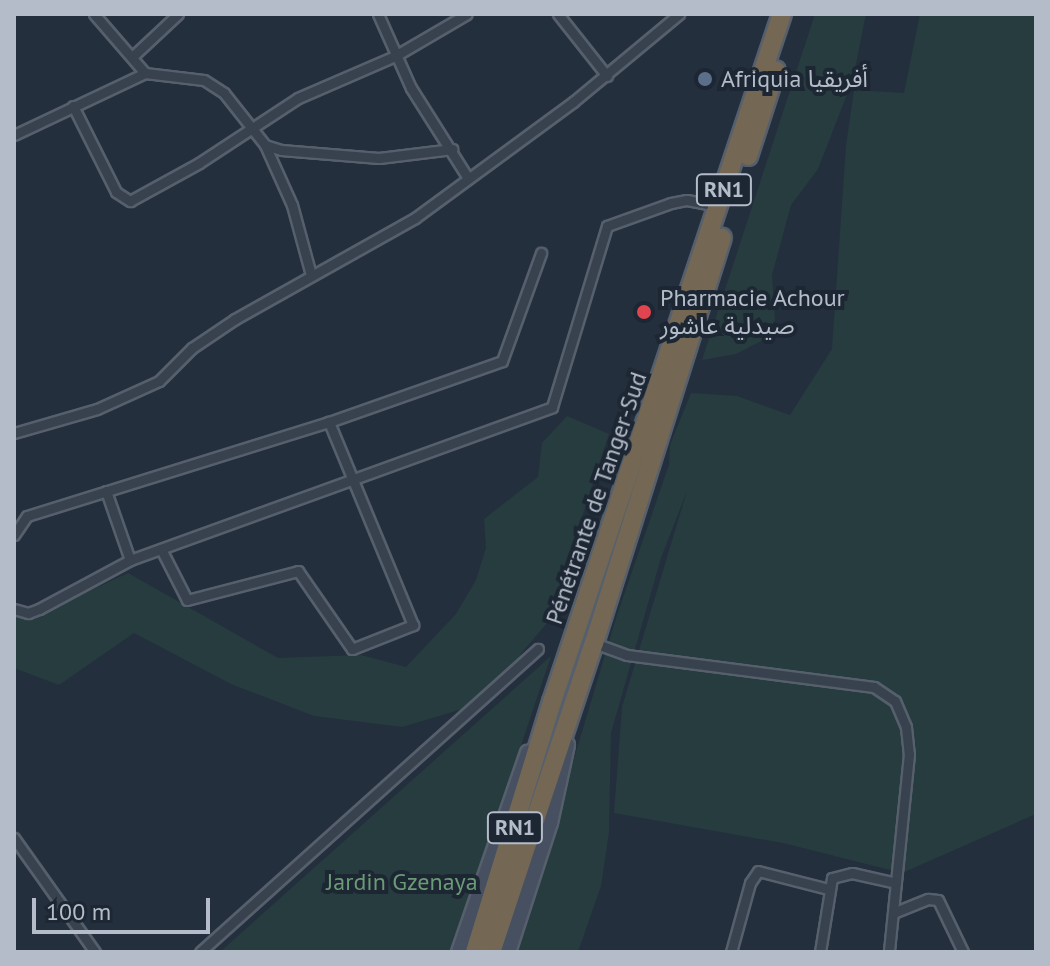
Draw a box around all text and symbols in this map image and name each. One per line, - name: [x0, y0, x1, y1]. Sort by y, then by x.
- place label: Afriquia أفريقيا: [721, 65, 868, 93]
- marker: Afriquia أفريقيا: [696, 70, 714, 88]
- road number: RN1: [694, 172, 754, 208]
- place label: Pharmacie Achour صيدلية عاشور: [660, 284, 845, 340]
- marker: Pharmacie Achour صيدلية عاشور: [635, 303, 653, 321]
- street label: Pénétrante de Tanger-Sud: [539, 368, 653, 628]
- road number: RN1: [485, 810, 545, 846]
- park label: Jardin Gzenaya: [326, 868, 478, 896]
- scale bar: [36, 882, 214, 932]
- text: 100 m: [46, 896, 111, 927]

